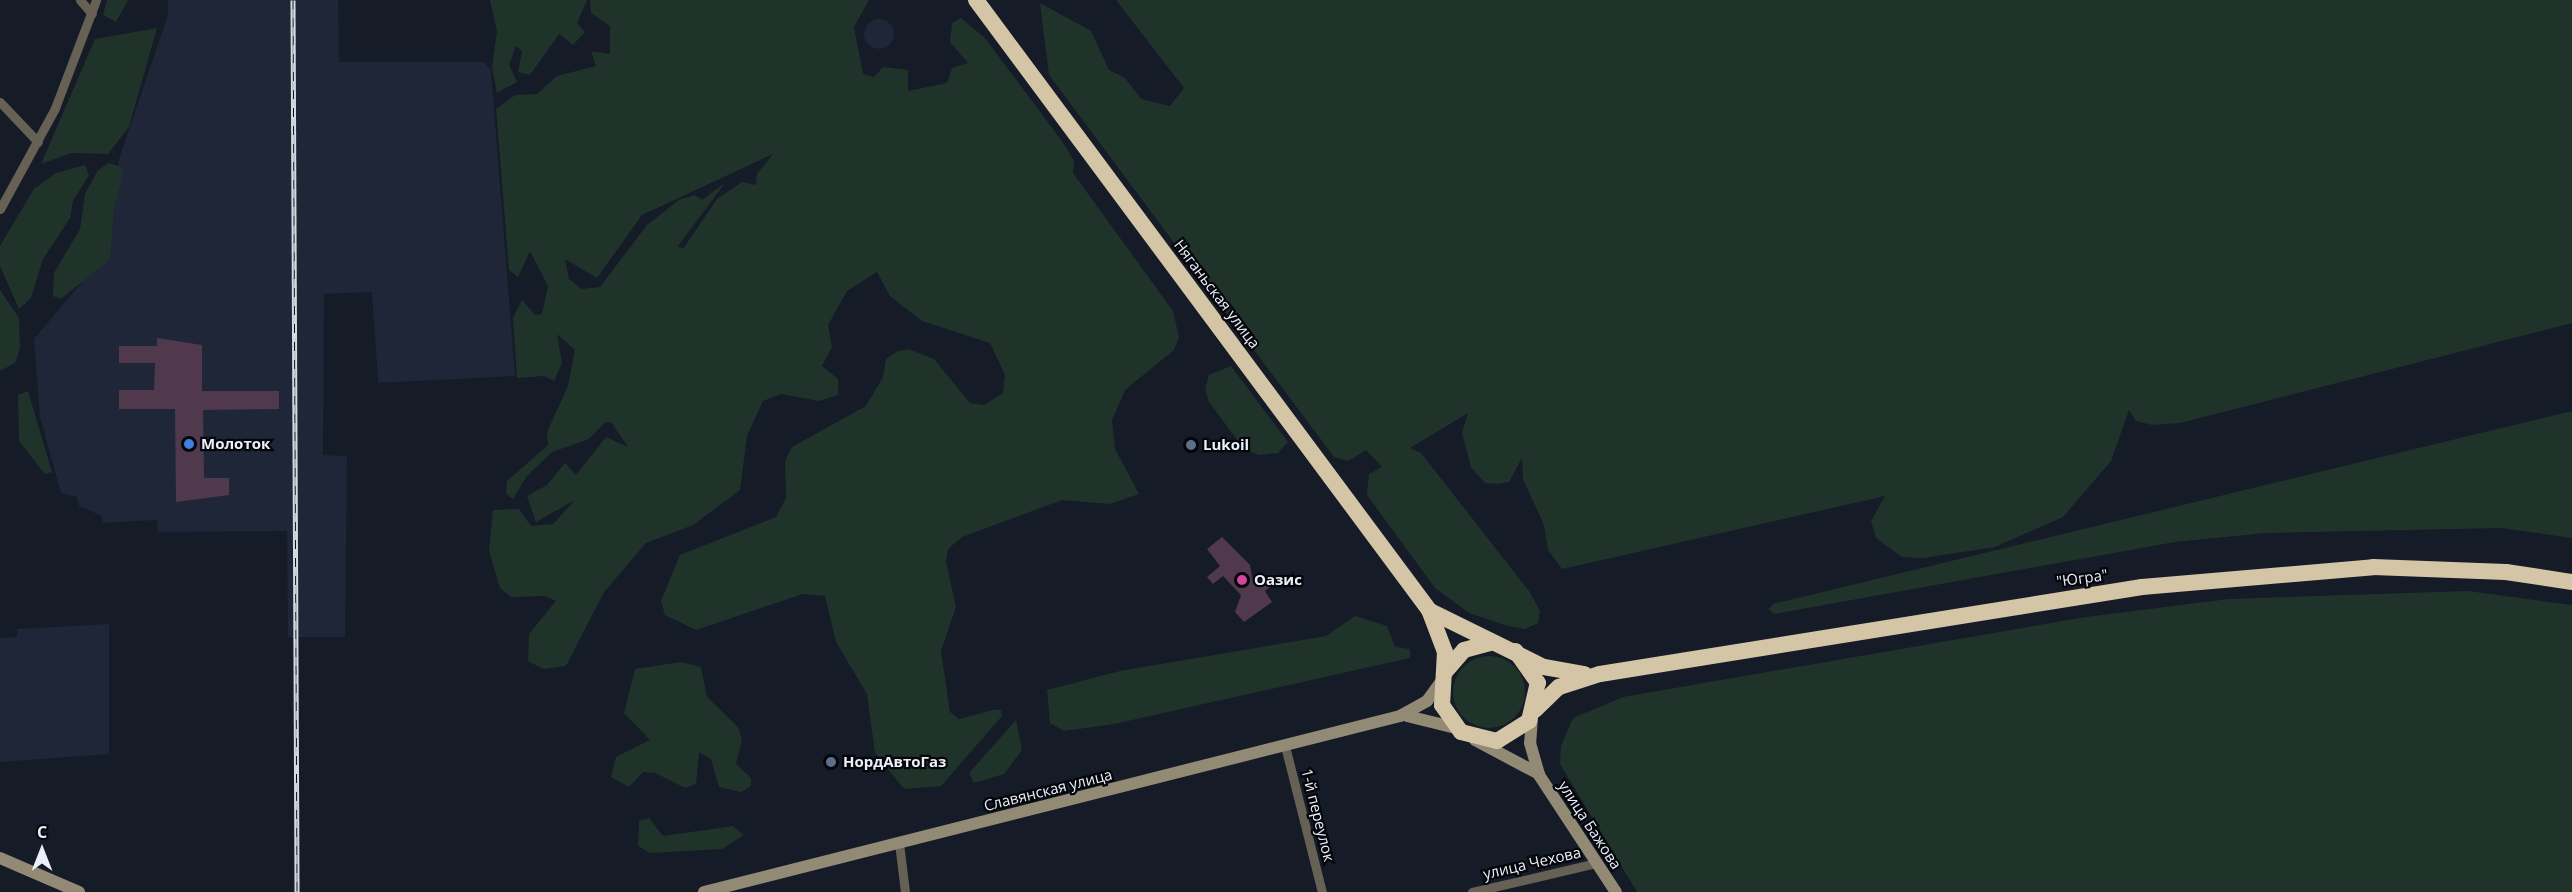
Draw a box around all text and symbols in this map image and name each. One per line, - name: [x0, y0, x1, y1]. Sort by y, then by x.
- street label: Няганьская улица: [1170, 236, 1264, 352]
- place label: Молоток: [201, 435, 270, 453]
- place label: Lukoil: [1203, 436, 1249, 454]
- marker: Молоток: [182, 437, 196, 451]
- marker: Lukoil: [1184, 438, 1198, 452]
- street label: "Югра": [2055, 565, 2109, 591]
- place label: Оазис: [1254, 571, 1302, 589]
- marker: Оазис: [1235, 573, 1249, 587]
- place label: НордАвтоГаз: [843, 753, 946, 771]
- marker: НордАвтоГаз: [824, 755, 838, 769]
- street label: Славянская улица: [982, 765, 1114, 815]
- street label: 1-й переулок: [1298, 767, 1338, 863]
- street label: улица Бажова: [1555, 777, 1625, 873]
- north arrow: [12, 820, 72, 880]
- text: С: [37, 821, 47, 843]
- street label: улица Чехова: [1481, 843, 1583, 883]

